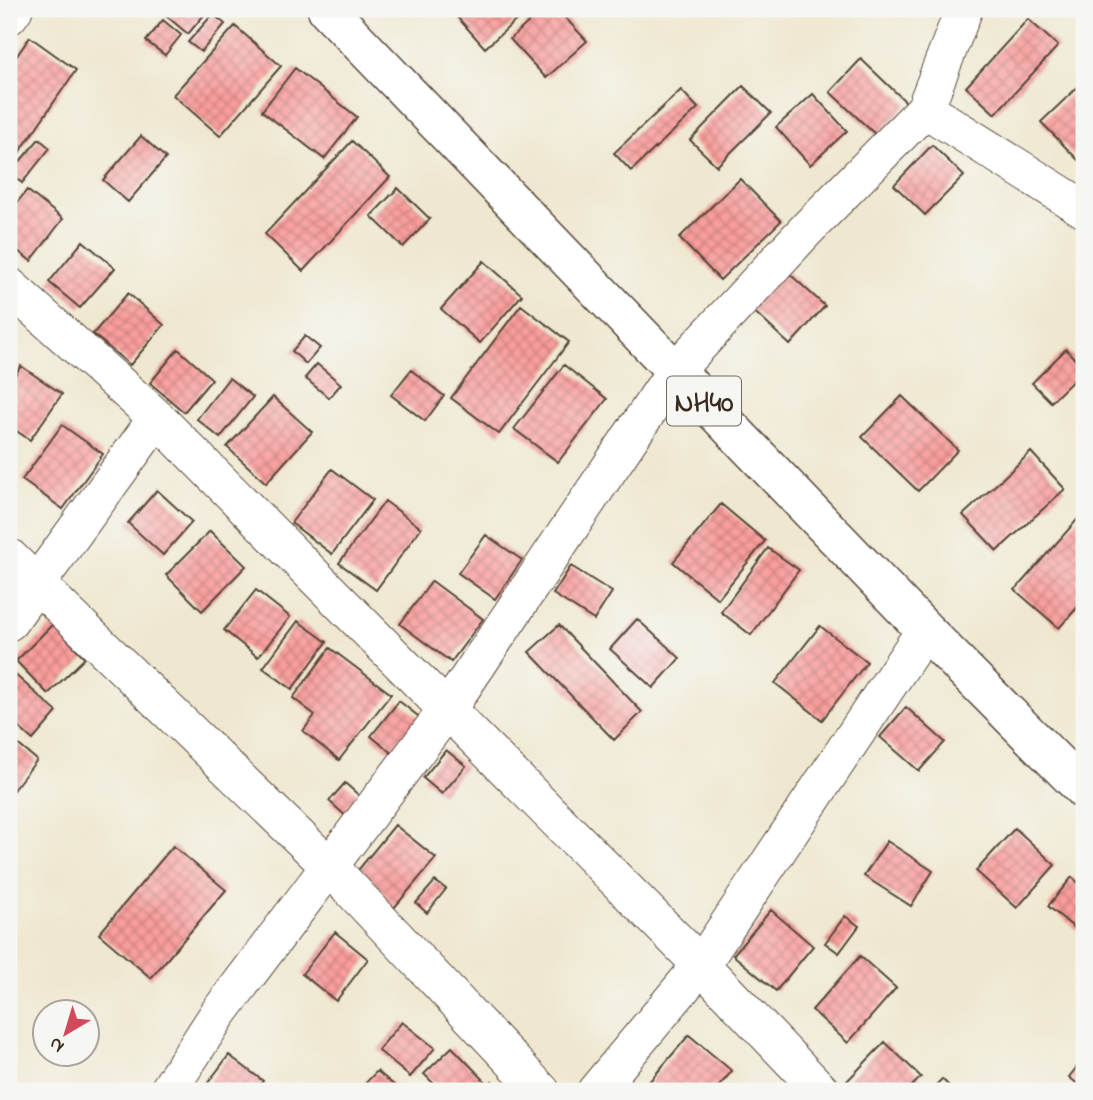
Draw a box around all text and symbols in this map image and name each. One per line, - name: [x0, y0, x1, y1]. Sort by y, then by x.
- road number: NH40: [667, 376, 741, 426]
- north arrow: [32, 998, 102, 1068]
- text: N: [44, 1030, 70, 1059]

